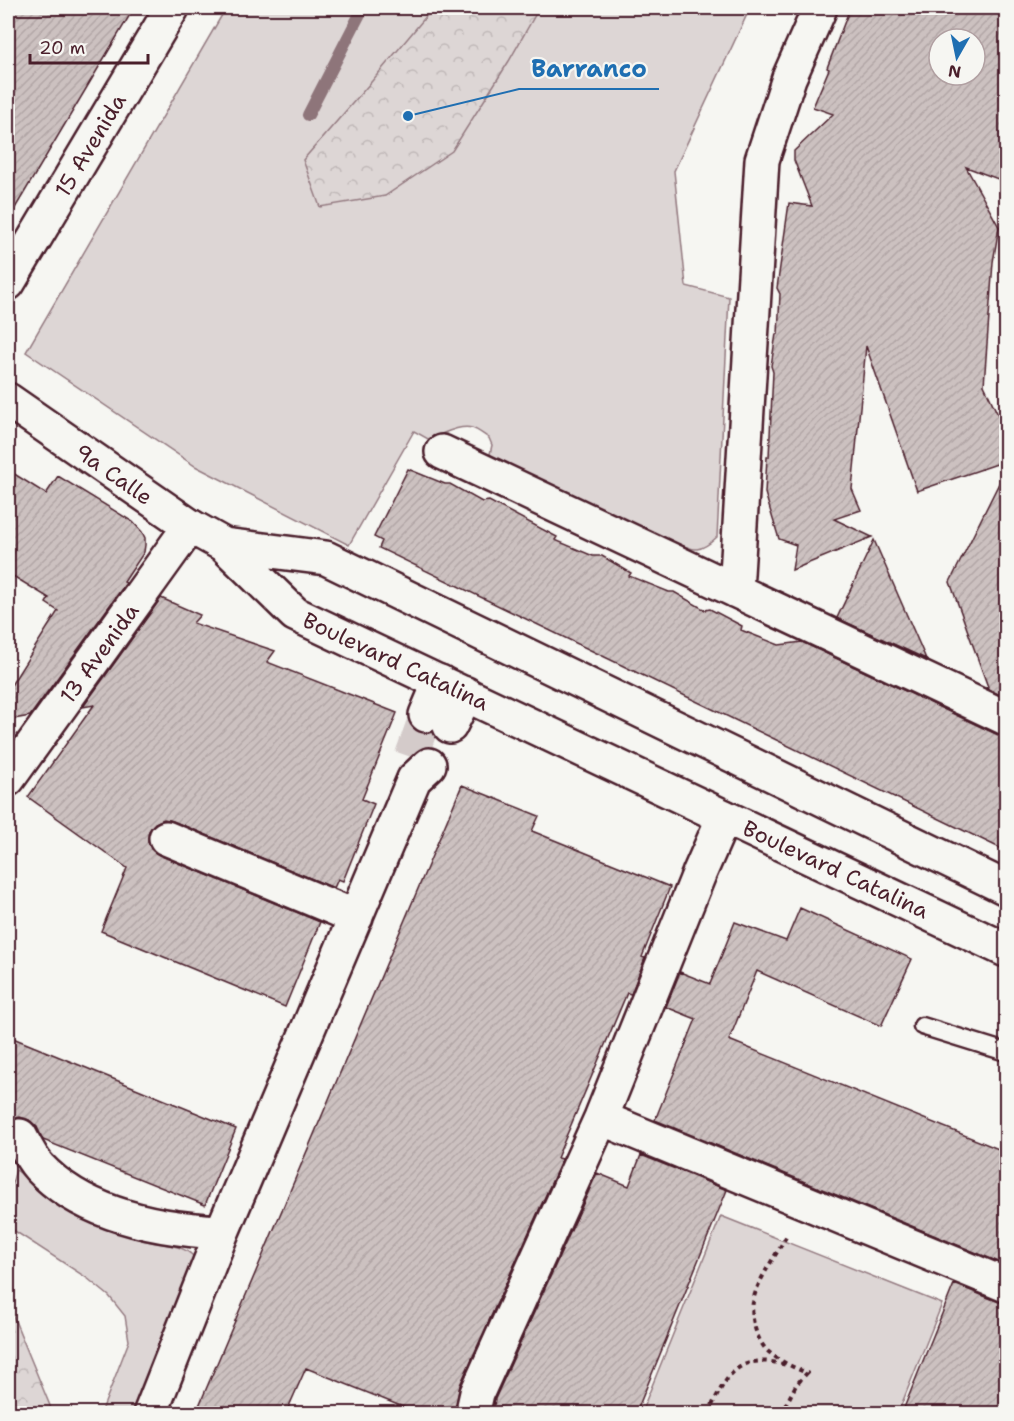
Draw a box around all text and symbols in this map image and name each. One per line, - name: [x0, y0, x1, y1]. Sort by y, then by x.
- scale bar: [30, 27, 148, 65]
- north arrow: [927, 27, 987, 87]
- text: 20 m: [39, 36, 85, 60]
- callout: Barranco: [519, 47, 659, 89]
- text: Barranco: [531, 53, 647, 85]
- text: N: [947, 60, 963, 83]
- street label: 15 Avenida: [48, 88, 133, 202]
- street label: 9a Calle: [69, 437, 158, 512]
- street label: 13 Avenida: [53, 597, 146, 709]
- street label: Boulevard Catalina: [298, 606, 494, 717]
- street label: Boulevard Catalina: [738, 814, 934, 925]

